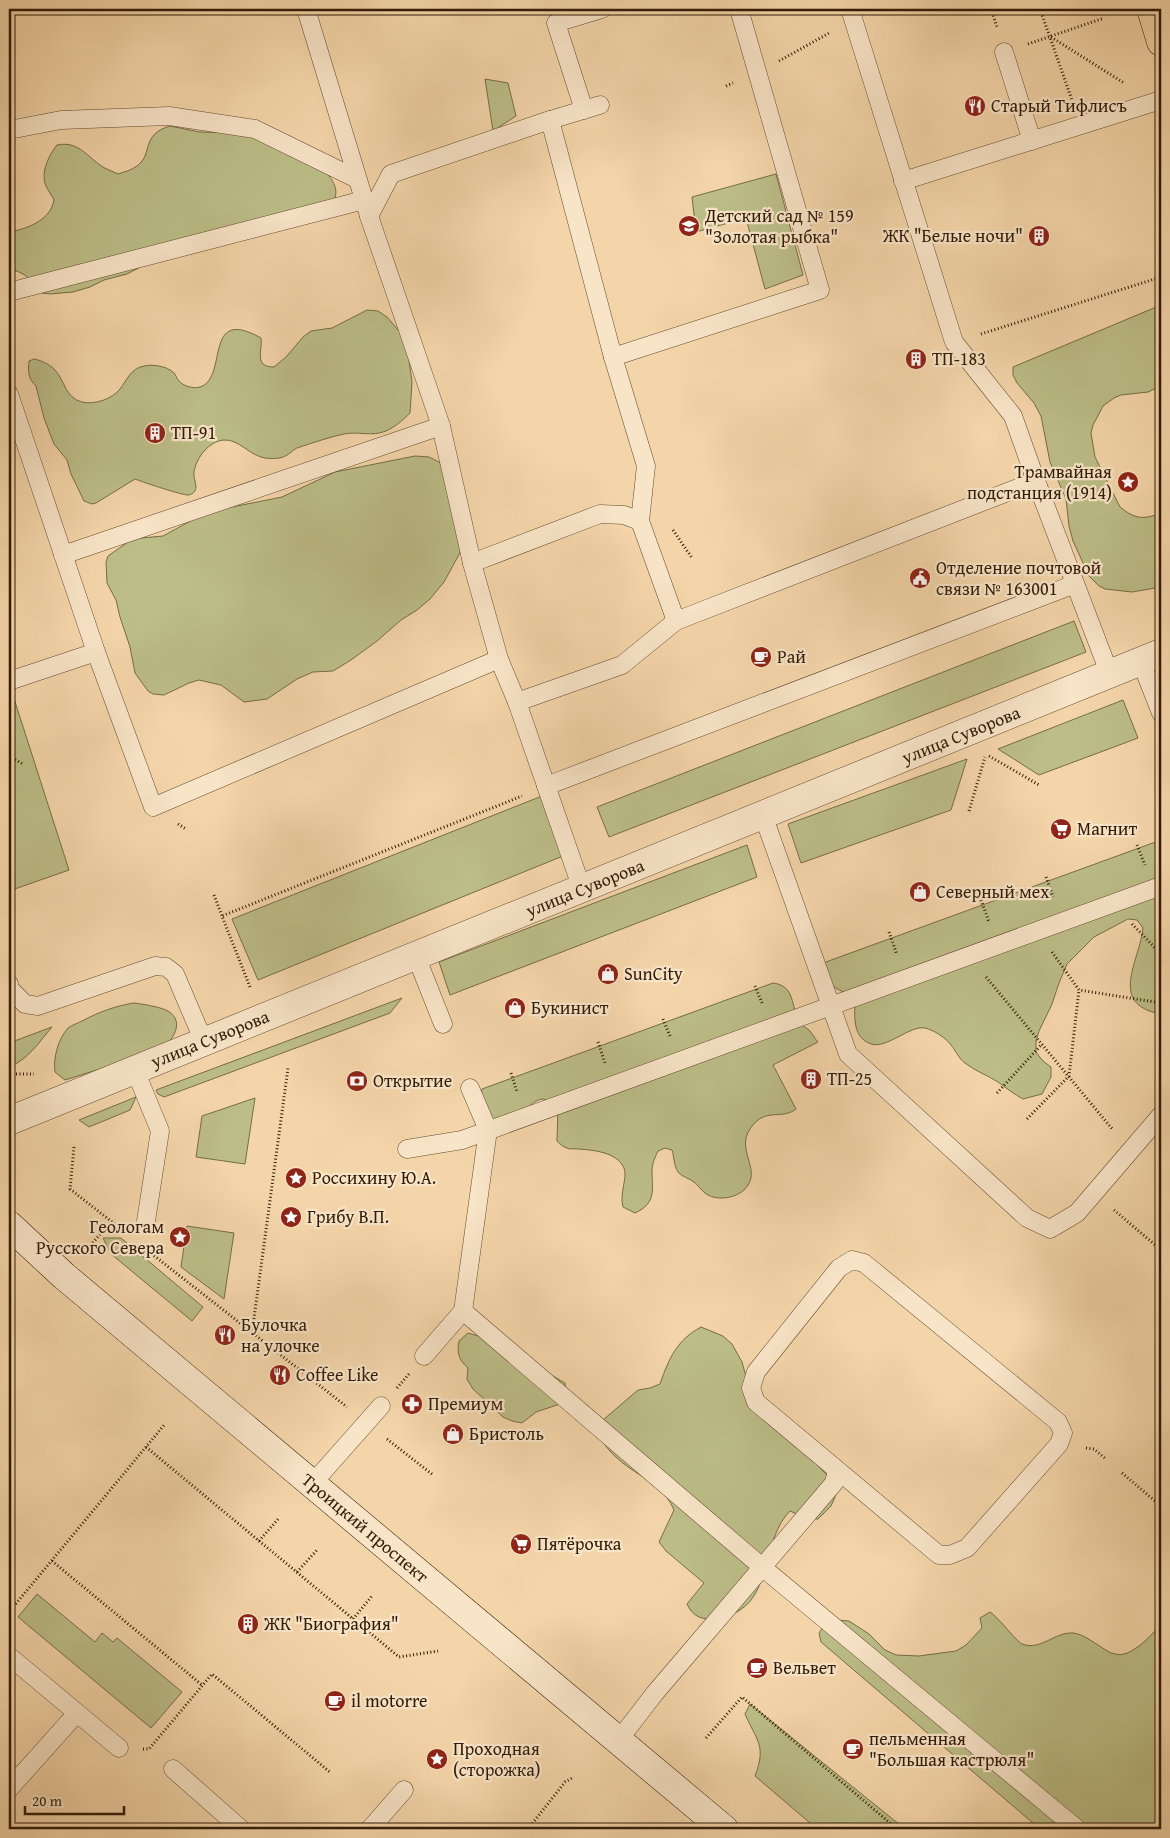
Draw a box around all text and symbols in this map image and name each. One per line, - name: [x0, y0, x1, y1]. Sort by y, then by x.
- place label: Старый Тифлисъ: [991, 92, 1127, 119]
- restaurant icon: Старый Тифлисъ: [963, 94, 987, 118]
- place label: Детский сад № 159 "Золотая рыбка": [704, 202, 854, 250]
- school or university icon: Детский сад № 159 "Золотая рыбка": [677, 214, 701, 238]
- place label: ЖК "Белые ночи": [882, 222, 1023, 249]
- building icon: ЖК "Белые ночи": [1027, 224, 1051, 248]
- place label: ТП-183: [932, 345, 986, 372]
- building icon: ТП-183: [904, 347, 928, 371]
- place label: ТП-91: [171, 419, 216, 446]
- building icon: ТП-91: [143, 421, 167, 445]
- place label: Трамвайная подстанция (1914): [967, 458, 1112, 506]
- place icon: Трамвайная подстанция (1914): [1116, 470, 1140, 494]
- place label: Отделение почтовой связи № 163001: [936, 554, 1102, 602]
- public building icon: Отделение почтовой связи № 163001: [908, 566, 932, 590]
- place label: Рай: [777, 643, 806, 670]
- cafe icon: Рай: [749, 645, 773, 669]
- street label: улица Суворова: [897, 698, 1025, 771]
- place label: Магнит: [1077, 815, 1137, 842]
- supermarket icon: Магнит: [1049, 817, 1073, 841]
- street label: улица Суворова: [521, 851, 649, 924]
- place label: Северный мех: [936, 878, 1050, 905]
- shop icon: Северный мех: [908, 880, 932, 904]
- place label: SunCity: [624, 960, 683, 987]
- shop icon: SunCity: [596, 962, 620, 986]
- place label: Букинист: [531, 994, 609, 1021]
- shop icon: Букинист: [503, 996, 527, 1020]
- street label: улица Суворова: [146, 1002, 274, 1075]
- place label: ТП-25: [827, 1065, 872, 1092]
- place label: Открытие: [373, 1067, 452, 1094]
- building icon: ТП-25: [799, 1067, 823, 1091]
- bank icon: Открытие: [345, 1069, 369, 1093]
- place label: Россихину Ю.А.: [312, 1164, 436, 1191]
- place icon: Россихину Ю.А.: [284, 1166, 308, 1190]
- place label: Грибу В.П.: [307, 1203, 389, 1230]
- place icon: Грибу В.П.: [279, 1205, 303, 1229]
- place label: Геологам Русского Севера: [36, 1213, 164, 1261]
- place icon: Геологам Русского Севера: [168, 1225, 192, 1249]
- place label: Булочка на улочке: [241, 1311, 320, 1359]
- restaurant icon: Булочка на улочке: [213, 1323, 237, 1347]
- place label: Coffee Like: [296, 1361, 378, 1388]
- restaurant icon: Coffee Like: [268, 1363, 292, 1387]
- place label: Премиум: [428, 1390, 503, 1417]
- pharmacy icon: Премиум: [400, 1392, 424, 1416]
- place label: Бристоль: [469, 1420, 544, 1447]
- shop icon: Бристоль: [441, 1422, 465, 1446]
- street label: Троицкий проспект: [296, 1466, 435, 1589]
- place label: Пятёрочка: [537, 1530, 622, 1557]
- supermarket icon: Пятёрочка: [509, 1532, 533, 1556]
- place label: ЖК "Биография": [263, 1610, 399, 1637]
- building icon: ЖК "Биография": [236, 1612, 260, 1636]
- place label: Вельвет: [773, 1654, 836, 1681]
- cafe icon: Вельвет: [745, 1656, 769, 1680]
- place label: il motorre: [351, 1687, 428, 1714]
- cafe icon: il motorre: [323, 1689, 347, 1713]
- place label: пельменная "Большая кастрюля": [869, 1725, 1034, 1773]
- place label: Проходная (сторожка): [453, 1735, 541, 1783]
- cafe icon: пельменная "Большая кастрюля": [841, 1737, 865, 1761]
- place icon: Проходная (сторожка): [425, 1747, 449, 1771]
- scale bar: [25, 1783, 124, 1815]
- text: 20 m: [32, 1790, 63, 1811]

